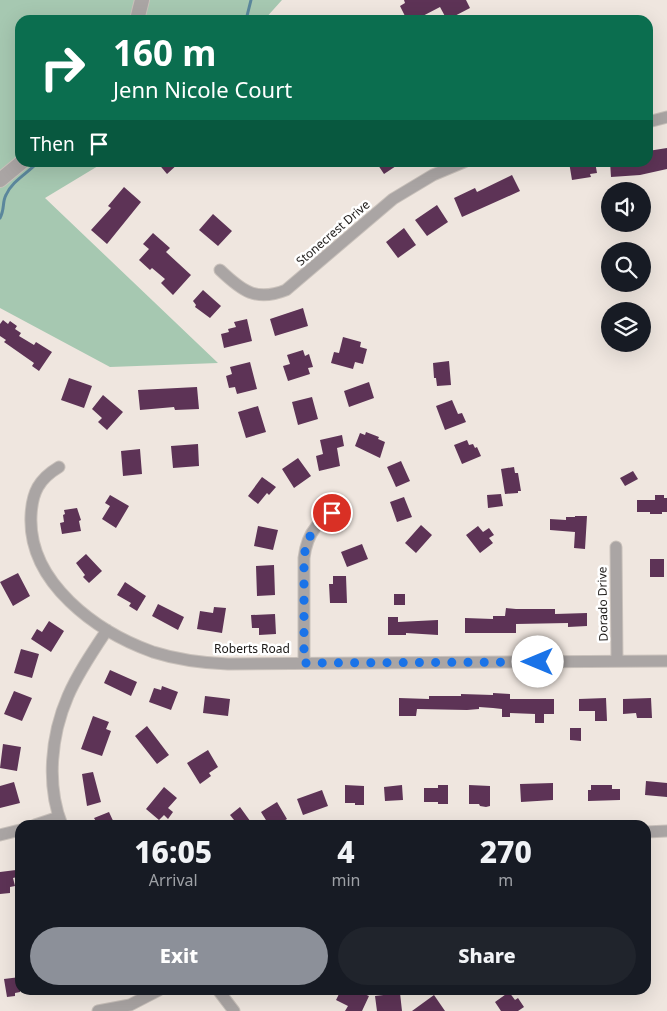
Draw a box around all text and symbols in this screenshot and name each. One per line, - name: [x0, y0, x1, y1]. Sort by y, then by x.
- text: 160 m: [113, 29, 216, 76]
- icon: right: [30, 35, 95, 100]
- text: Jenn Nicole Court: [113, 74, 292, 104]
- icon: arrive: [85, 130, 113, 158]
- text: Then: [30, 131, 75, 157]
- map controls: [601, 182, 651, 352]
- button: sound: [601, 182, 651, 232]
- street label: Stonecrest Drive: [292, 196, 373, 269]
- button: search: [601, 242, 651, 292]
- button: layers: [601, 302, 651, 352]
- pin: [311, 492, 353, 534]
- icon: arrive: [318, 499, 346, 527]
- street label: Dorado Drive: [593, 566, 612, 642]
- position arrow: [511, 635, 563, 687]
- street label: Roberts Road: [214, 640, 290, 657]
- text: 16:05: [134, 831, 212, 872]
- text: 4: [337, 831, 355, 872]
- text: 270: [480, 831, 532, 872]
- text: Arrival: [149, 869, 198, 891]
- text: min: [331, 869, 360, 891]
- text: m: [498, 869, 513, 891]
- button: Exit: [30, 927, 328, 985]
- button: Share: [338, 927, 636, 985]

